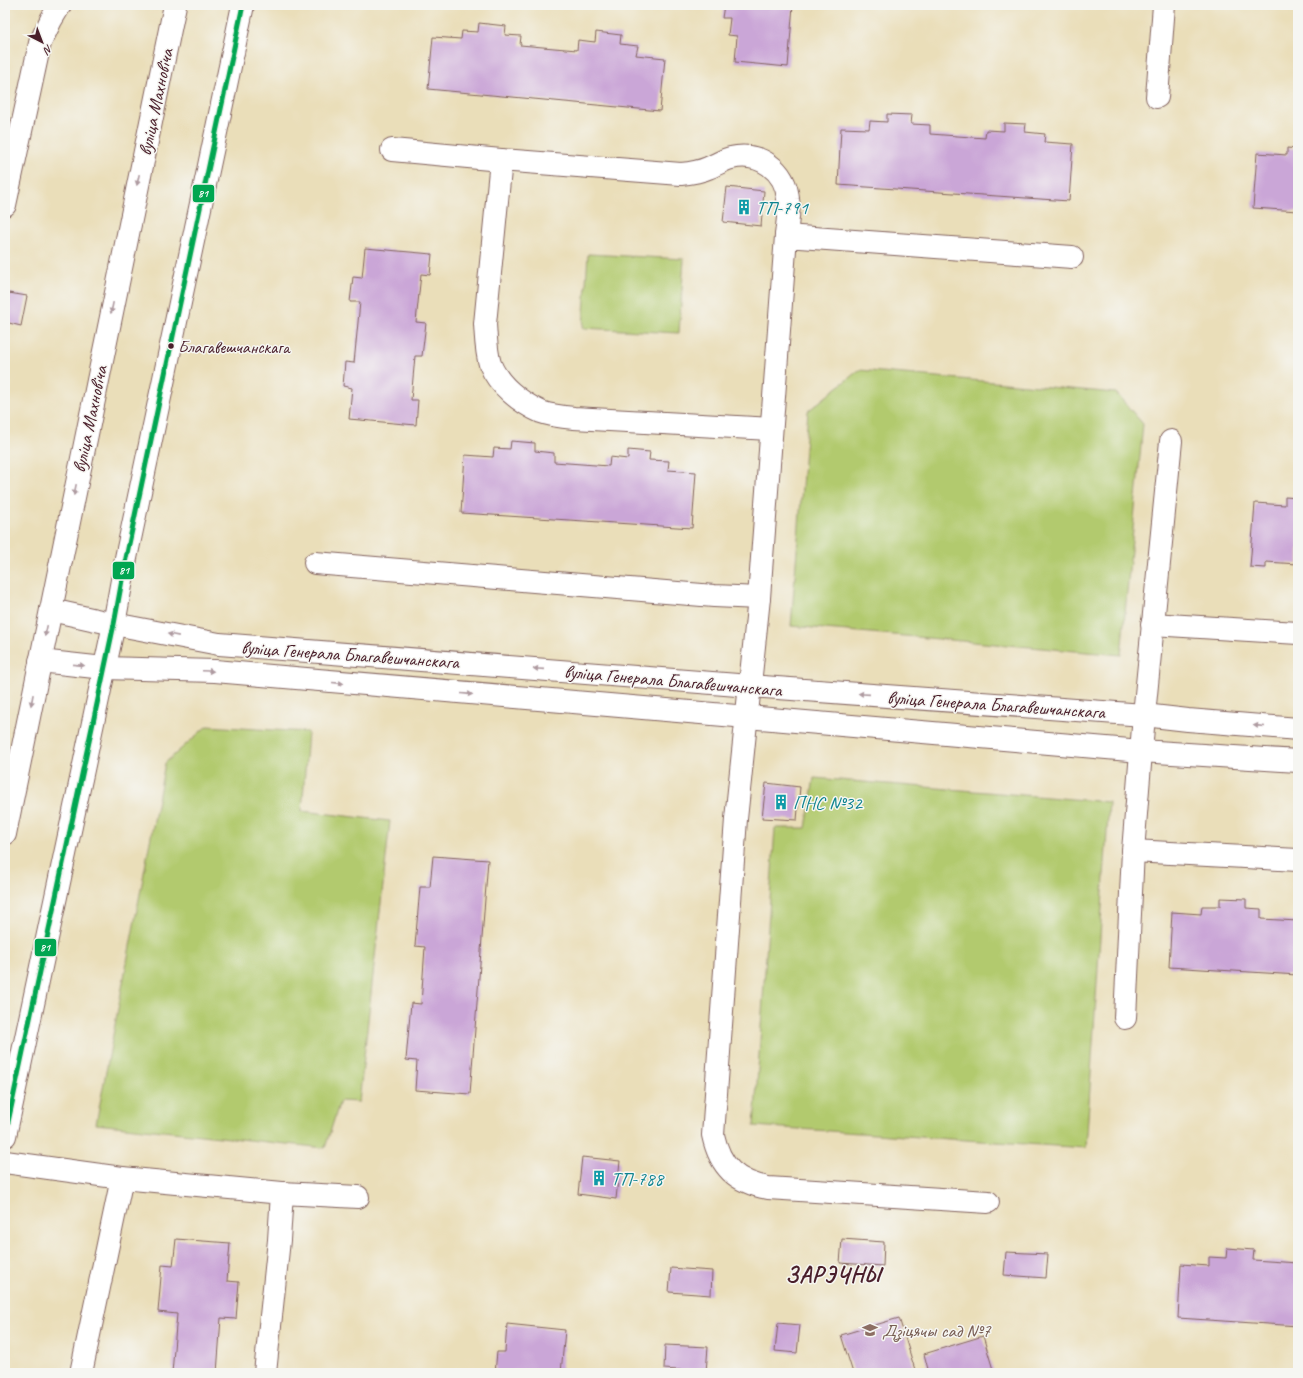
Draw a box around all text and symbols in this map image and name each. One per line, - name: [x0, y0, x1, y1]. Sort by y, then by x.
- north arrow: [22, 22, 62, 62]
- text: N: [40, 42, 56, 58]
- street label: вуліца Махновіча: [133, 45, 179, 158]
- one-way arrow: [135, 174, 141, 186]
- line badge: 81: [192, 184, 215, 203]
- text: 81: [198, 186, 209, 200]
- place label: ТП-791: [756, 196, 809, 220]
- building icon: ТП-791: [735, 198, 753, 216]
- one-way arrow: [109, 301, 115, 314]
- place label: Благавешчанскага: [178, 336, 291, 358]
- marker: Благавешчанскага: [166, 341, 176, 351]
- street label: вуліца Махновіча: [67, 362, 113, 475]
- one-way arrow: [71, 484, 77, 496]
- line badge: 81: [112, 561, 135, 580]
- text: 81: [119, 563, 130, 577]
- one-way arrow: [43, 625, 49, 637]
- one-way arrow: [167, 632, 179, 638]
- street label: вуліца Генерала Благавешчанскага: [240, 635, 461, 675]
- street label: вуліца Генерала Благавешчанскага: [563, 660, 784, 703]
- one-way arrow: [73, 662, 85, 668]
- one-way arrow: [533, 666, 545, 673]
- one-way arrow: [202, 668, 215, 674]
- one-way arrow: [332, 679, 344, 686]
- street label: вуліца Генерала Благавешчанскага: [886, 685, 1107, 725]
- one-way arrow: [461, 690, 473, 697]
- one-way arrow: [858, 691, 870, 698]
- one-way arrow: [29, 693, 35, 706]
- one-way arrow: [1253, 722, 1265, 729]
- place label: ПНС №32: [793, 791, 863, 815]
- building icon: ПНС №32: [772, 793, 790, 811]
- line badge: 81: [34, 938, 57, 957]
- text: 81: [40, 940, 51, 954]
- place label: ТП-788: [611, 1167, 665, 1191]
- building icon: ТП-788: [590, 1169, 608, 1187]
- district label: ЗАРЭЧНЫ: [785, 1260, 884, 1289]
- place label: Дзіцячы сад №7: [882, 1319, 992, 1343]
- school or university icon: Дзіцячы сад №7: [861, 1321, 879, 1339]

